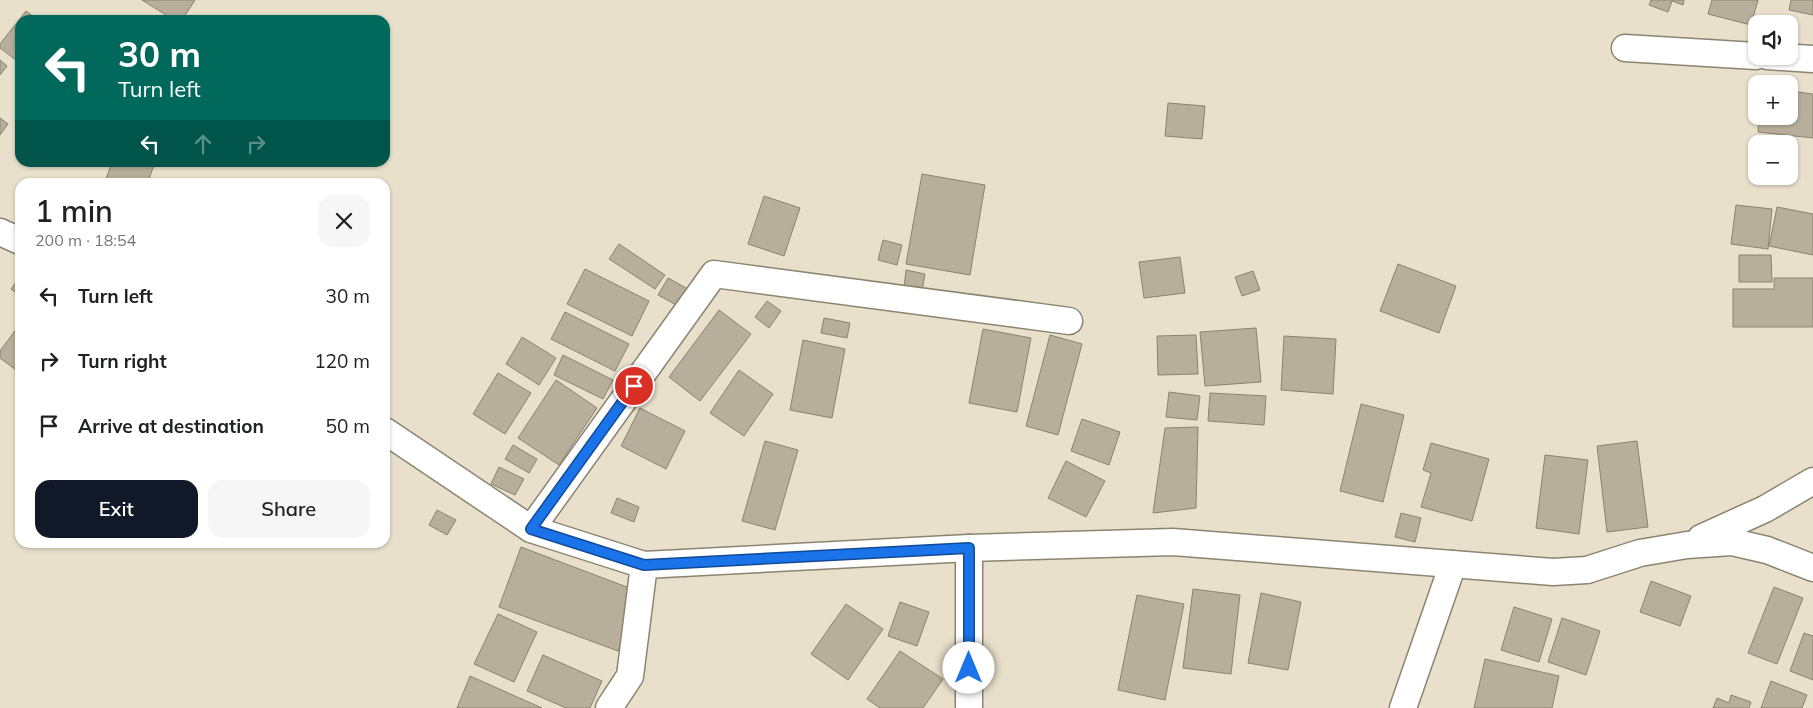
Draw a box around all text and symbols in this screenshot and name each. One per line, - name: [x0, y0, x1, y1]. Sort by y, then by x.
- map controls: [1748, 15, 1798, 185]
- button: sound: [1748, 15, 1798, 65]
- text: 30 m: [118, 32, 201, 76]
- icon: left: [35, 35, 100, 100]
- text: Turn left: [118, 75, 201, 103]
- button: +: [1748, 75, 1798, 125]
- icon: left: [136, 130, 164, 158]
- icon: ahead: [189, 130, 217, 158]
- icon: right: [242, 130, 270, 158]
- button: −: [1748, 135, 1798, 185]
- text: 1 min: [35, 192, 113, 230]
- button: close: [318, 195, 370, 247]
- text: 200 m · 18:54: [35, 230, 136, 250]
- icon: left: [35, 282, 63, 310]
- text: Turn left: [78, 284, 153, 308]
- text: 30 m: [326, 284, 370, 308]
- icon: right: [35, 347, 63, 375]
- text: Turn right: [78, 349, 167, 373]
- text: 120 m: [314, 349, 370, 373]
- pin: [613, 365, 655, 407]
- icon: arrive: [620, 372, 648, 400]
- icon: arrive: [35, 412, 63, 440]
- text: Arrive at destination: [78, 414, 264, 438]
- text: 50 m: [326, 414, 370, 438]
- button: Exit: [35, 480, 198, 538]
- button: Share: [208, 480, 370, 538]
- position arrow: [942, 641, 994, 693]

